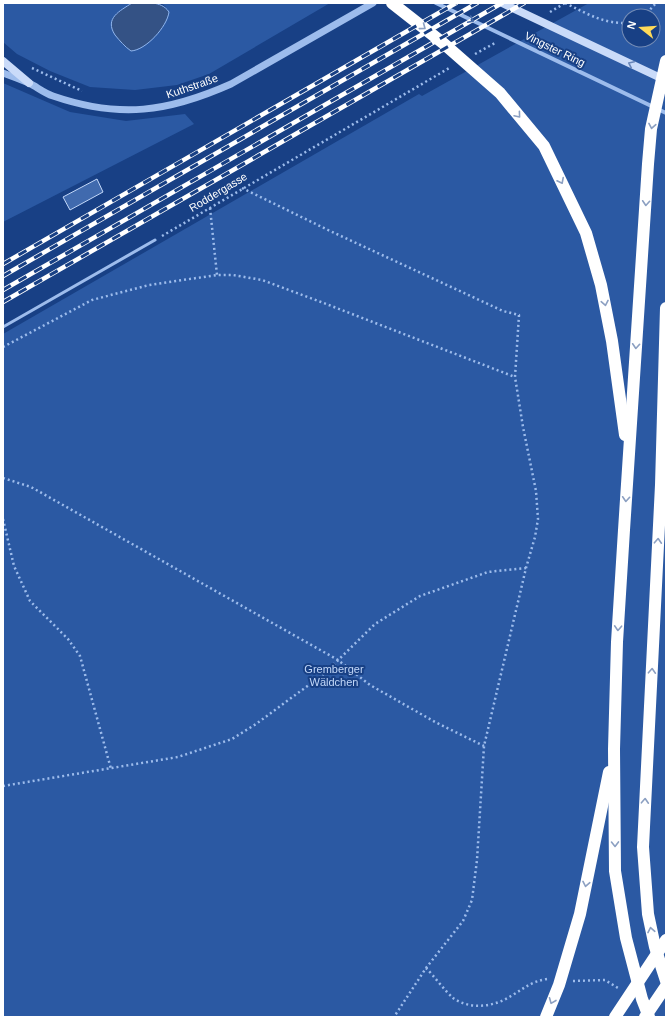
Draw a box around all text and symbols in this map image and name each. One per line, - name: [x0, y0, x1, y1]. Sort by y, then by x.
- north arrow: [621, 8, 661, 48]
- one-way arrow: [467, 15, 474, 23]
- text: N: [625, 19, 638, 31]
- one-way arrow: [418, 22, 425, 29]
- street label: Vingster Ring: [523, 29, 587, 69]
- one-way arrow: [627, 61, 635, 69]
- street label: Kuthstraße: [165, 72, 219, 100]
- one-way arrow: [513, 110, 520, 117]
- one-way arrow: [648, 123, 657, 130]
- street label: Roddergasse: [187, 170, 249, 214]
- one-way arrow: [557, 177, 564, 184]
- one-way arrow: [641, 200, 650, 206]
- one-way arrow: [600, 300, 608, 306]
- one-way arrow: [632, 343, 641, 349]
- one-way arrow: [621, 496, 630, 502]
- one-way arrow: [654, 538, 662, 544]
- one-way arrow: [613, 625, 622, 631]
- park label: Gremberger Wäldchen: [304, 663, 364, 688]
- one-way arrow: [647, 668, 656, 674]
- one-way arrow: [641, 798, 649, 804]
- one-way arrow: [611, 841, 619, 847]
- one-way arrow: [582, 880, 591, 887]
- one-way arrow: [648, 927, 656, 933]
- one-way arrow: [549, 998, 557, 1005]

